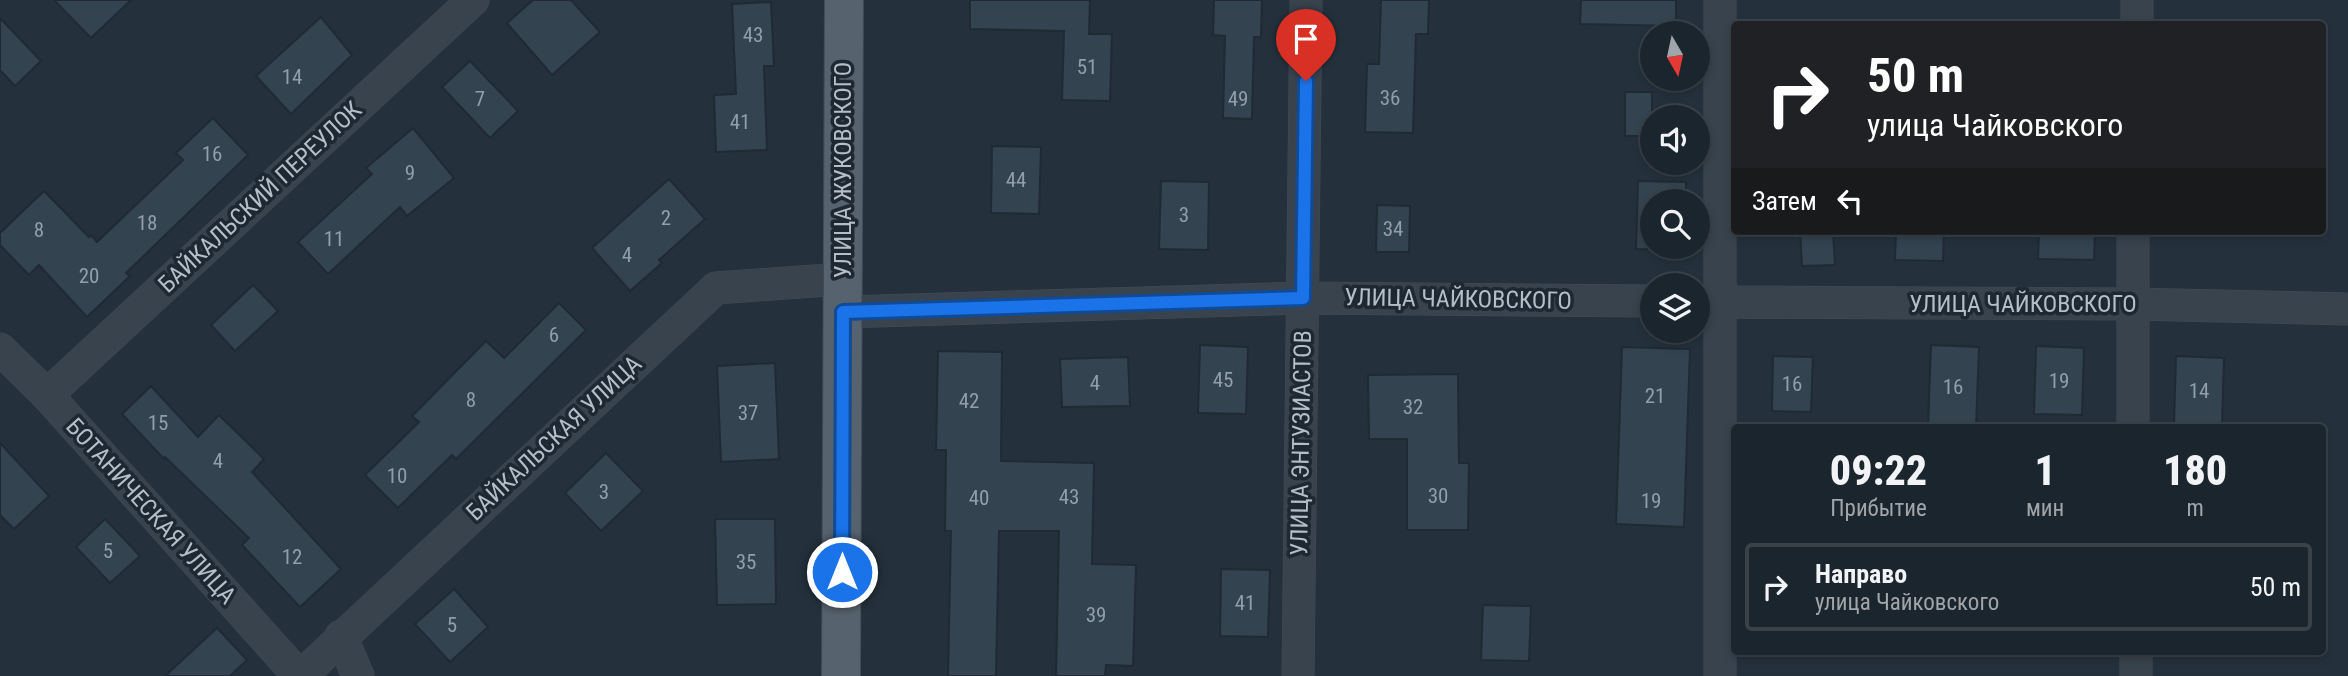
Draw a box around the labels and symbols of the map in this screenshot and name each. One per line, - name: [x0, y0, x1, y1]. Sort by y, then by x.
- pin: [1276, 9, 1336, 81]
- north arrow: [1640, 21, 1710, 91]
- house number: 43: [743, 23, 763, 47]
- house number: 51: [1077, 55, 1097, 79]
- street label: УЛИЦА ЖУКОВСКОГО: [829, 62, 857, 278]
- house number: 14: [282, 65, 302, 89]
- house number: 36: [1380, 86, 1400, 110]
- house number: 7: [475, 87, 485, 111]
- house number: 49: [1228, 87, 1248, 111]
- street label: БАЙКАЛЬСКИЙ ПЕРЕУЛОК: [153, 95, 368, 298]
- house number: 41: [730, 110, 750, 134]
- house number: 16: [202, 142, 222, 166]
- house number: 9: [405, 161, 415, 185]
- house number: 44: [1006, 168, 1026, 192]
- house number: 3: [1179, 203, 1189, 227]
- house number: 2: [661, 206, 671, 230]
- house number: 18: [137, 211, 157, 235]
- house number: 34: [1383, 217, 1403, 241]
- house number: 8: [34, 218, 44, 242]
- house number: 11: [324, 227, 344, 251]
- house number: 4: [622, 243, 632, 267]
- house number: 20: [79, 264, 99, 288]
- street label: УЛИЦА ЧАЙКОВСКОГО: [1344, 283, 1572, 315]
- street label: УЛИЦА ЧАЙКОВСКОГО: [1909, 290, 2137, 318]
- house number: 6: [549, 323, 559, 347]
- street label: УЛИЦА ЭНТУЗИАСТОВ: [1285, 330, 1317, 556]
- street label: БАЙКАЛЬСКАЯ УЛИЦА: [461, 350, 647, 526]
- house number: 45: [1213, 368, 1233, 392]
- house number: 19: [2049, 369, 2069, 393]
- house number: 4: [1090, 371, 1100, 395]
- house number: 16: [1782, 372, 1802, 396]
- house number: 16: [1943, 375, 1963, 399]
- house number: 14: [2189, 379, 2209, 403]
- house number: 21: [1645, 384, 1665, 408]
- house number: 8: [466, 388, 476, 412]
- house number: 42: [959, 389, 979, 413]
- house number: 32: [1403, 395, 1423, 419]
- house number: 37: [738, 401, 758, 425]
- house number: 15: [148, 411, 168, 435]
- street label: БОТАНИЧЕСКАЯ УЛИЦА: [60, 412, 242, 610]
- house number: 4: [213, 449, 223, 473]
- house number: 10: [387, 464, 407, 488]
- house number: 3: [599, 480, 609, 504]
- house number: 30: [1428, 484, 1448, 508]
- house number: 43: [1059, 485, 1079, 509]
- house number: 40: [969, 486, 989, 510]
- house number: 19: [1641, 489, 1661, 513]
- position arrow: [805, 535, 879, 609]
- house number: 5: [103, 539, 113, 563]
- house number: 12: [282, 545, 302, 569]
- house number: 35: [736, 550, 756, 574]
- house number: 41: [1235, 591, 1255, 615]
- house number: 39: [1086, 603, 1106, 627]
- house number: 5: [447, 613, 457, 637]

